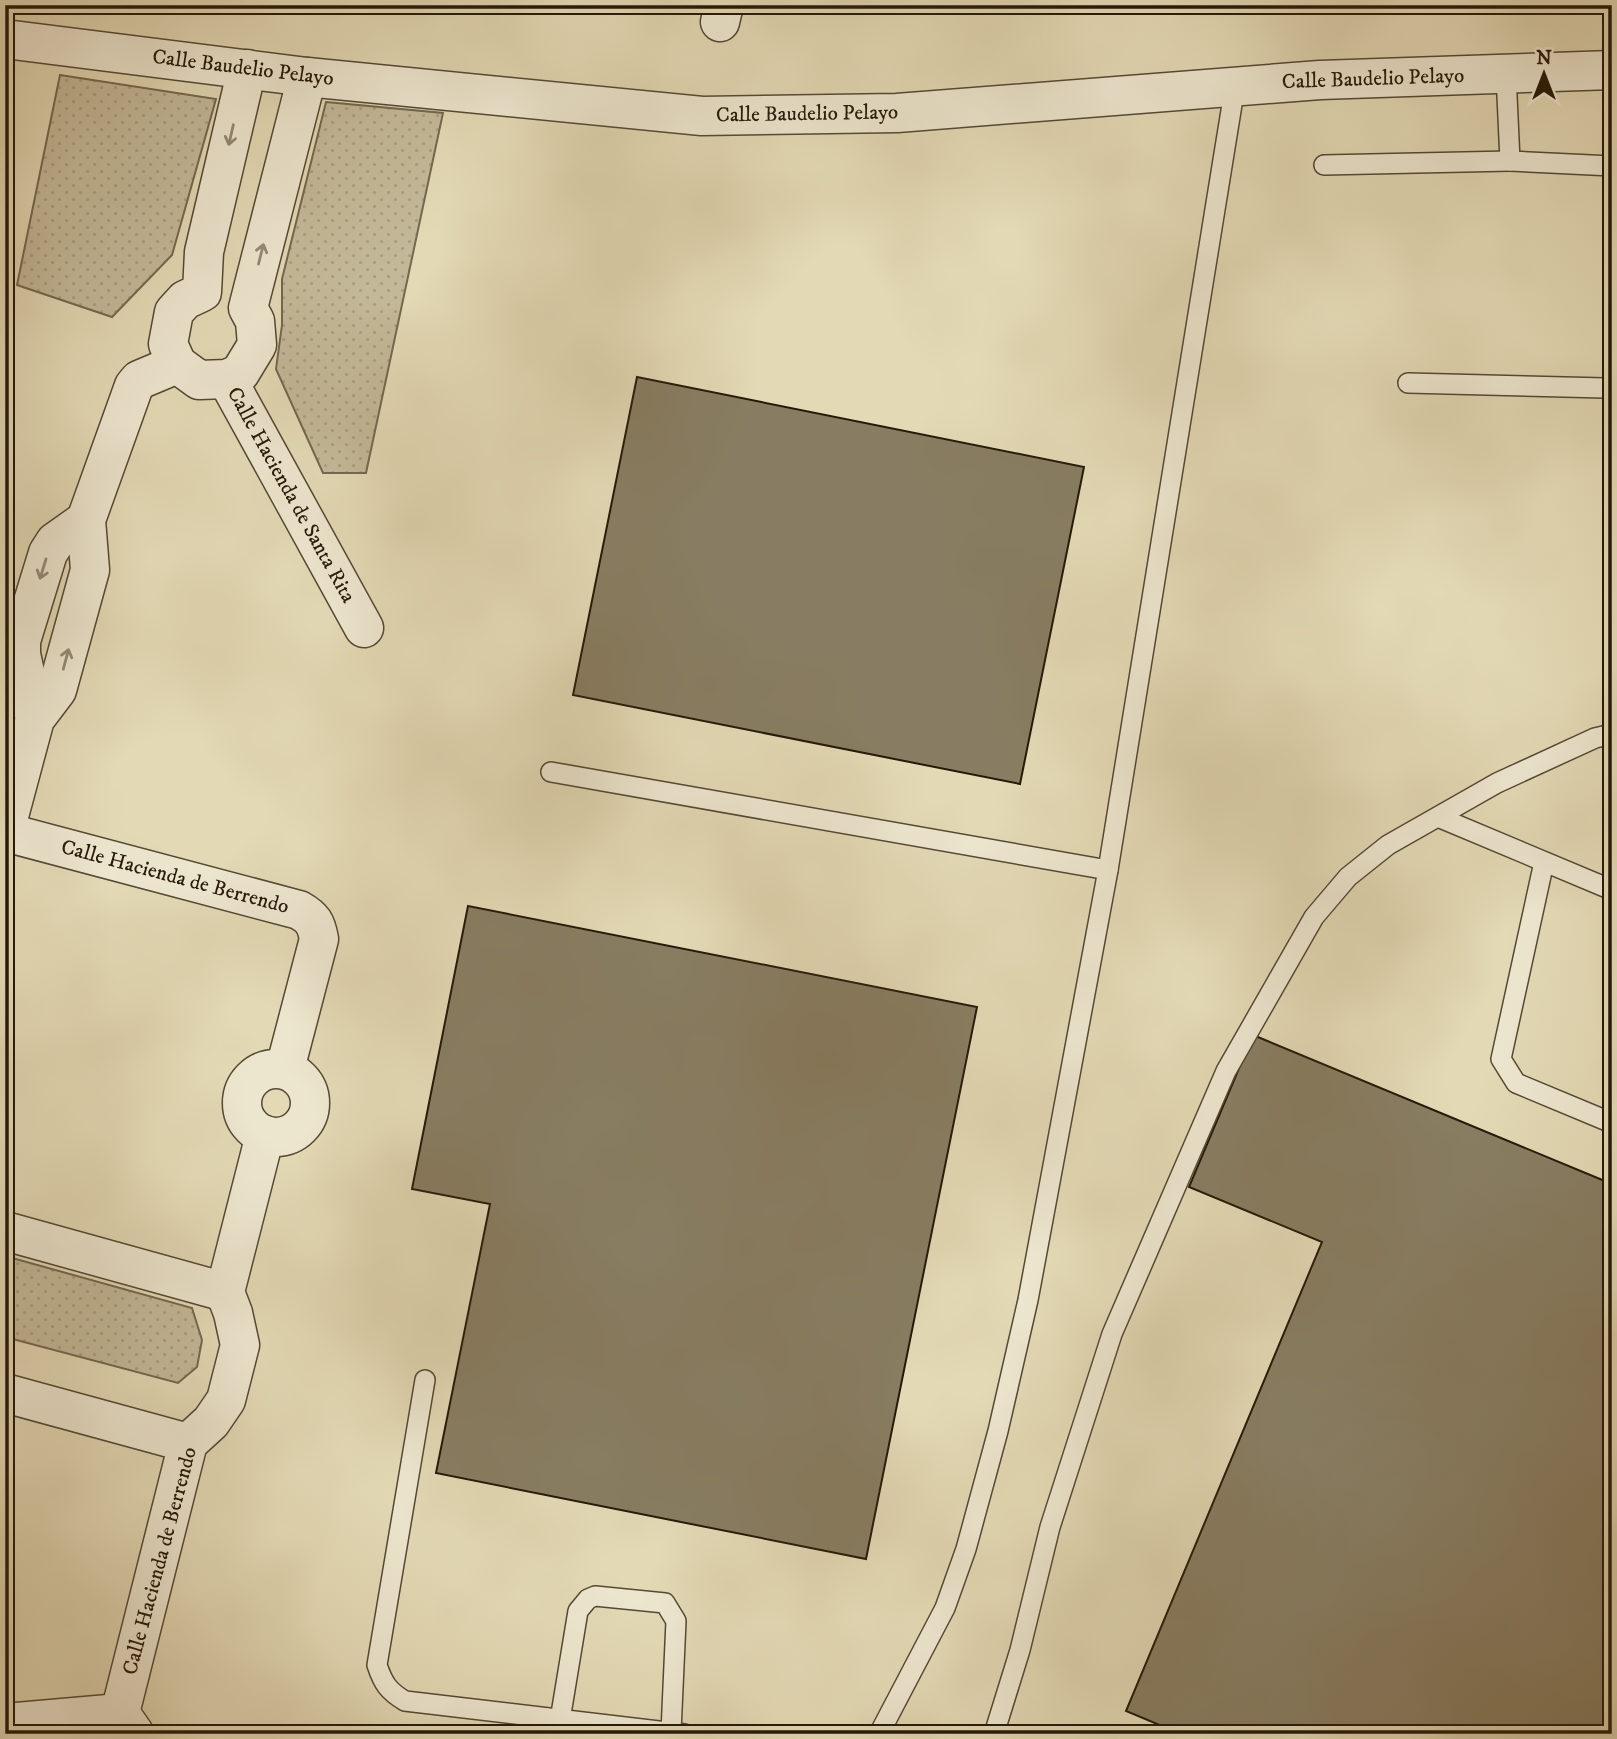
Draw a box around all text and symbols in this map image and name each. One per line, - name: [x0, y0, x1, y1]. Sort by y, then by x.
- north arrow: [1508, 38, 1578, 108]
- street label: Calle Baudelio Pelayo: [151, 44, 335, 92]
- text: N: [1536, 47, 1552, 70]
- street label: Calle Baudelio Pelayo: [1281, 63, 1465, 95]
- street label: Calle Baudelio Pelayo: [716, 99, 898, 129]
- one-way arrow: [224, 124, 237, 146]
- one-way arrow: [256, 243, 269, 265]
- street label: Calle Hacienda de Santa Rita: [221, 383, 361, 608]
- one-way arrow: [35, 558, 48, 580]
- one-way arrow: [60, 648, 73, 670]
- street label: Calle Hacienda de Berrendo: [58, 834, 292, 920]
- street label: Calle Hacienda de Berrendo: [117, 1444, 203, 1678]

